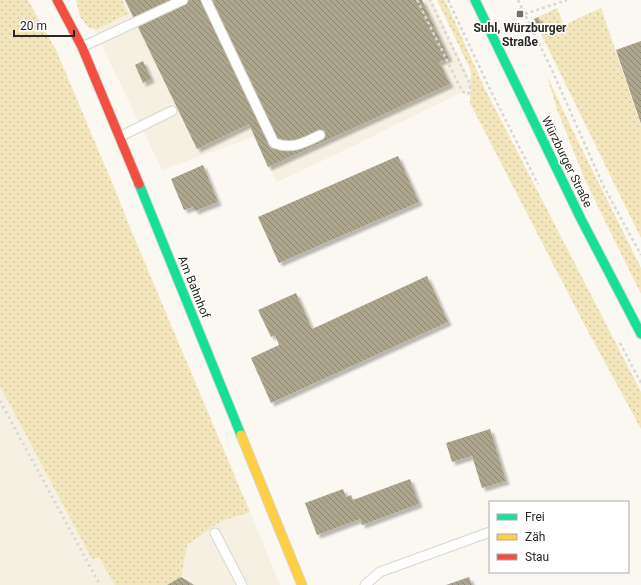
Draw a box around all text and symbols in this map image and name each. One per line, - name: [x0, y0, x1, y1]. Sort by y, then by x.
- marker: Suhl, Würzburger Straße: [515, 9, 525, 19]
- scale bar: [14, 12, 74, 38]
- text: 20 m: [20, 19, 47, 33]
- place label: Suhl, Würzburger Straße: [473, 21, 567, 49]
- street label: Würzburger Straße: [539, 114, 595, 210]
- street label: Am Bahnhof: [175, 254, 213, 321]
- legend: [489, 501, 629, 573]
- text: Frei: [525, 510, 545, 524]
- text: Zäh: [525, 530, 545, 544]
- text: Stau: [525, 550, 549, 564]

